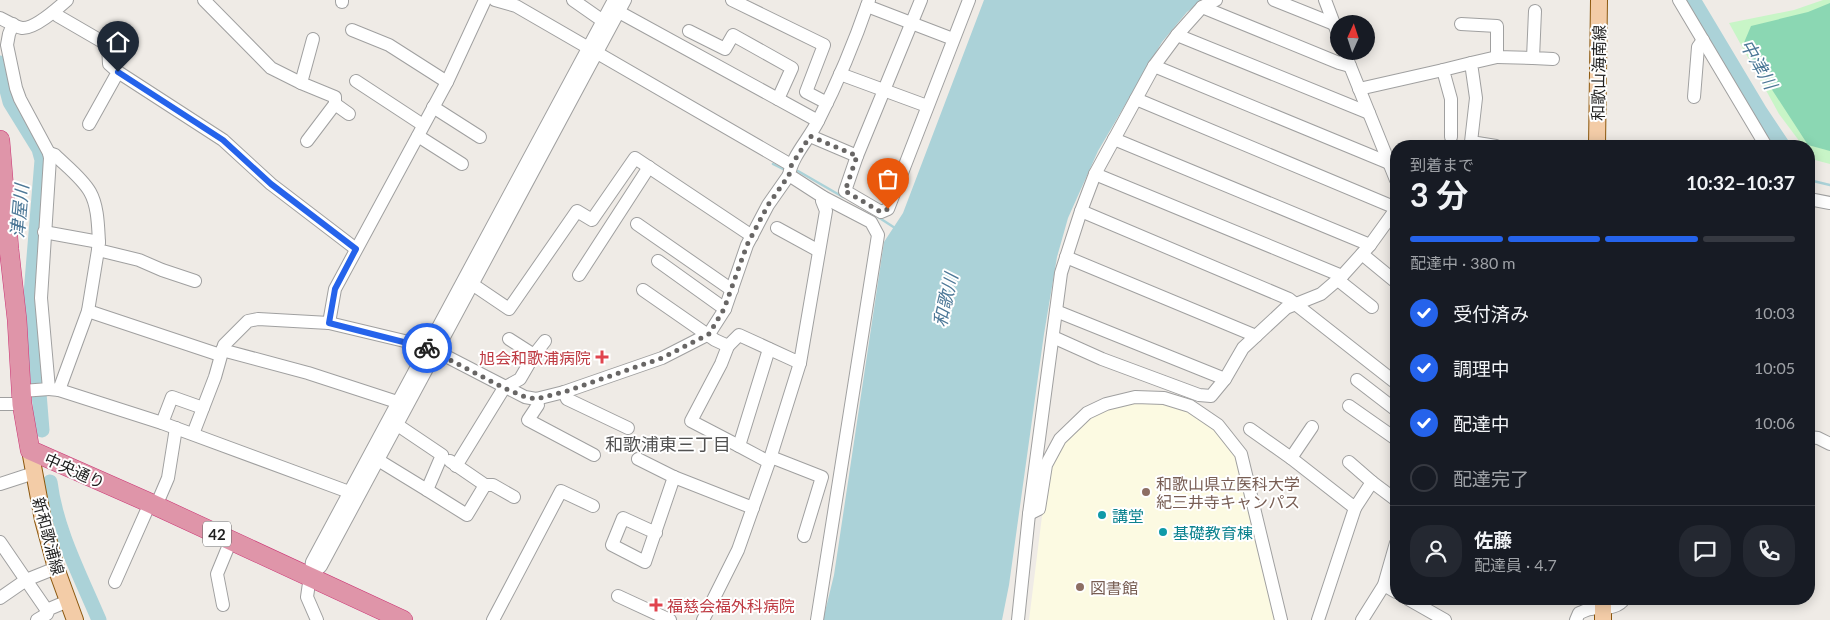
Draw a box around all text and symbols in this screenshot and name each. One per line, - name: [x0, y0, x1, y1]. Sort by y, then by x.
- north arrow: [1330, 15, 1375, 60]
- map controls: [1330, 15, 1375, 60]
- pin: [97, 21, 139, 72]
- street label: 和歌山海南線: [1588, 25, 1608, 121]
- icon: home: [104, 28, 132, 56]
- water label: 中津川: [1736, 35, 1783, 95]
- text: 到着まで: [1410, 155, 1474, 174]
- pin: [867, 158, 909, 209]
- icon: bag: [874, 165, 902, 193]
- text: 10:32–10:37: [1686, 171, 1795, 194]
- text: 3 分: [1410, 175, 1468, 214]
- water label: 津屋川: [6, 181, 32, 239]
- text: 配達中 · 380 m: [1410, 253, 1515, 272]
- water label: 和歌川: [928, 269, 962, 329]
- icon: check: [1410, 299, 1438, 327]
- text: 受付済み: [1453, 302, 1529, 325]
- text: 10:03: [1754, 303, 1795, 322]
- courier: [402, 323, 452, 373]
- icon: bike: [413, 334, 441, 362]
- place label: 旭会和歌浦病院: [479, 348, 591, 367]
- marker: 旭会和歌浦病院: [595, 350, 609, 364]
- icon: check: [1410, 354, 1438, 382]
- text: 調理中: [1453, 357, 1510, 380]
- text: 10:05: [1754, 358, 1795, 377]
- icon: check: [1410, 409, 1438, 437]
- text: 配達中: [1453, 412, 1510, 435]
- text: 10:06: [1754, 413, 1795, 432]
- district label: 和歌浦東三丁目: [605, 433, 731, 455]
- street label: 中央通り: [42, 448, 108, 492]
- text: 配達完了: [1453, 467, 1529, 490]
- place label: 和歌山県立医科大学 紀三井寺キャンパス: [1156, 474, 1300, 511]
- marker: 和歌山県立医科大学 紀三井寺キャンパス: [1140, 486, 1152, 498]
- street label: 新和歌浦線: [29, 495, 69, 577]
- place label: 講堂: [1112, 506, 1144, 525]
- marker: 講堂: [1096, 509, 1108, 521]
- road number: 42: [203, 522, 231, 546]
- place label: 基礎教育棟: [1173, 523, 1253, 542]
- button: person: [1410, 525, 1462, 577]
- button: chat: [1679, 525, 1731, 577]
- button: phone: [1743, 525, 1795, 577]
- marker: 基礎教育棟: [1157, 526, 1169, 538]
- text: 佐藤: [1474, 528, 1512, 551]
- text: 配達員 · 4.7: [1474, 555, 1557, 574]
- place label: 図書館: [1090, 578, 1138, 597]
- marker: 図書館: [1074, 581, 1086, 593]
- place label: 福慈会福外科病院: [667, 596, 795, 615]
- marker: 福慈会福外科病院: [649, 598, 663, 612]

